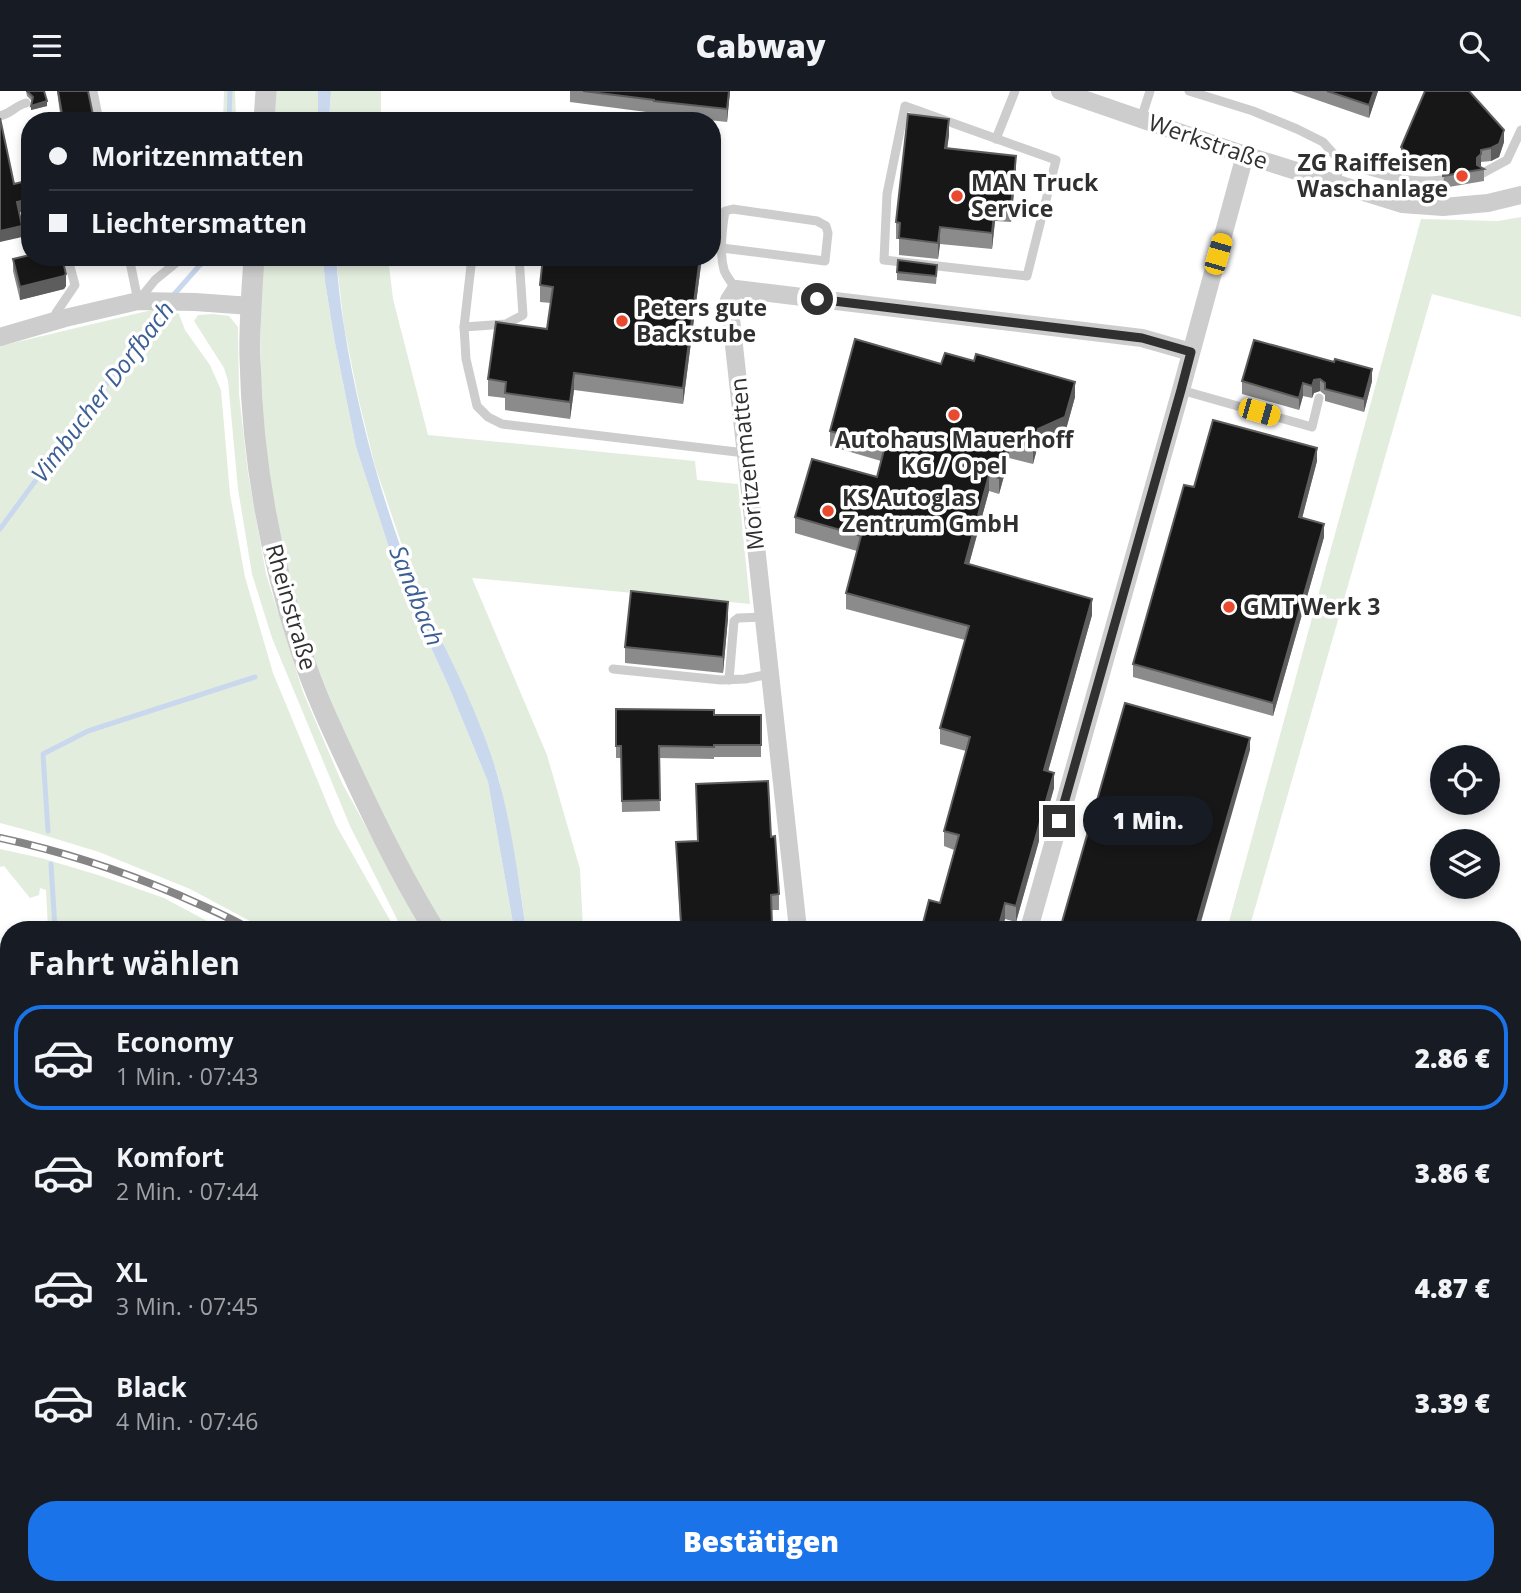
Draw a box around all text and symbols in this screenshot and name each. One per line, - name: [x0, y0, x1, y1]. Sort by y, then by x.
- text: Cabway: [696, 24, 825, 67]
- icon: menu: [28, 27, 66, 65]
- icon: search: [1455, 27, 1493, 65]
- street label: Werkstraße: [1144, 106, 1272, 176]
- text: Moritzenmatten: [91, 138, 304, 174]
- place label: ZG Raiffeisen Waschanlage: [1297, 146, 1448, 204]
- place label: MAN Truck Service: [971, 166, 1099, 224]
- marker: ZG Raiffeisen Waschanlage: [1454, 168, 1470, 184]
- marker: MAN Truck Service: [949, 188, 965, 204]
- text: Liechtersmatten: [91, 205, 307, 241]
- car: [1203, 231, 1234, 277]
- route start: [801, 283, 833, 315]
- place label: Peters gute Backstube: [636, 291, 767, 349]
- water label: Vimbucher Dorfbach: [23, 294, 181, 488]
- marker: Peters gute Backstube: [614, 313, 630, 329]
- street label: Moritzenmatten: [721, 376, 771, 552]
- car: [1236, 396, 1283, 428]
- marker: Autohaus Mauerhoff KG / Opel: [946, 407, 962, 423]
- place label: Autohaus Mauerhoff KG / Opel: [835, 423, 1075, 481]
- place label: KS Autoglas Zentrum GmbH: [842, 481, 1020, 539]
- marker: KS Autoglas Zentrum GmbH: [820, 503, 836, 519]
- street label: Rheinstraße: [259, 540, 325, 673]
- water label: Sandbach: [382, 540, 452, 651]
- place label: GMT Werk 3: [1243, 590, 1380, 622]
- marker: GMT Werk 3: [1221, 599, 1237, 615]
- map controls: [1430, 745, 1500, 899]
- button: locate: [1430, 745, 1500, 815]
- callout: 1 Min.: [1084, 797, 1213, 845]
- text: 1 Min.: [1112, 804, 1184, 836]
- route end: [1043, 805, 1075, 837]
- button: layers: [1430, 829, 1500, 899]
- text: Fahrt wählen: [28, 941, 240, 984]
- text: Economy: [116, 1024, 234, 1060]
- icon: car: [32, 1026, 95, 1089]
- text: 2.86 €: [1415, 1040, 1490, 1076]
- text: 1 Min. · 07:43: [116, 1060, 258, 1092]
- text: Komfort: [116, 1139, 224, 1175]
- icon: car: [32, 1141, 95, 1204]
- text: 3.86 €: [1415, 1155, 1490, 1191]
- text: 2 Min. · 07:44: [116, 1175, 258, 1207]
- text: XL: [116, 1254, 148, 1290]
- icon: car: [32, 1256, 95, 1319]
- text: 4.87 €: [1415, 1270, 1490, 1306]
- text: 3 Min. · 07:45: [116, 1290, 258, 1322]
- text: Black: [116, 1369, 187, 1405]
- icon: car: [32, 1371, 95, 1434]
- text: 3.39 €: [1415, 1385, 1490, 1421]
- text: 4 Min. · 07:46: [116, 1405, 258, 1437]
- button: Bestätigen: [28, 1501, 1494, 1581]

